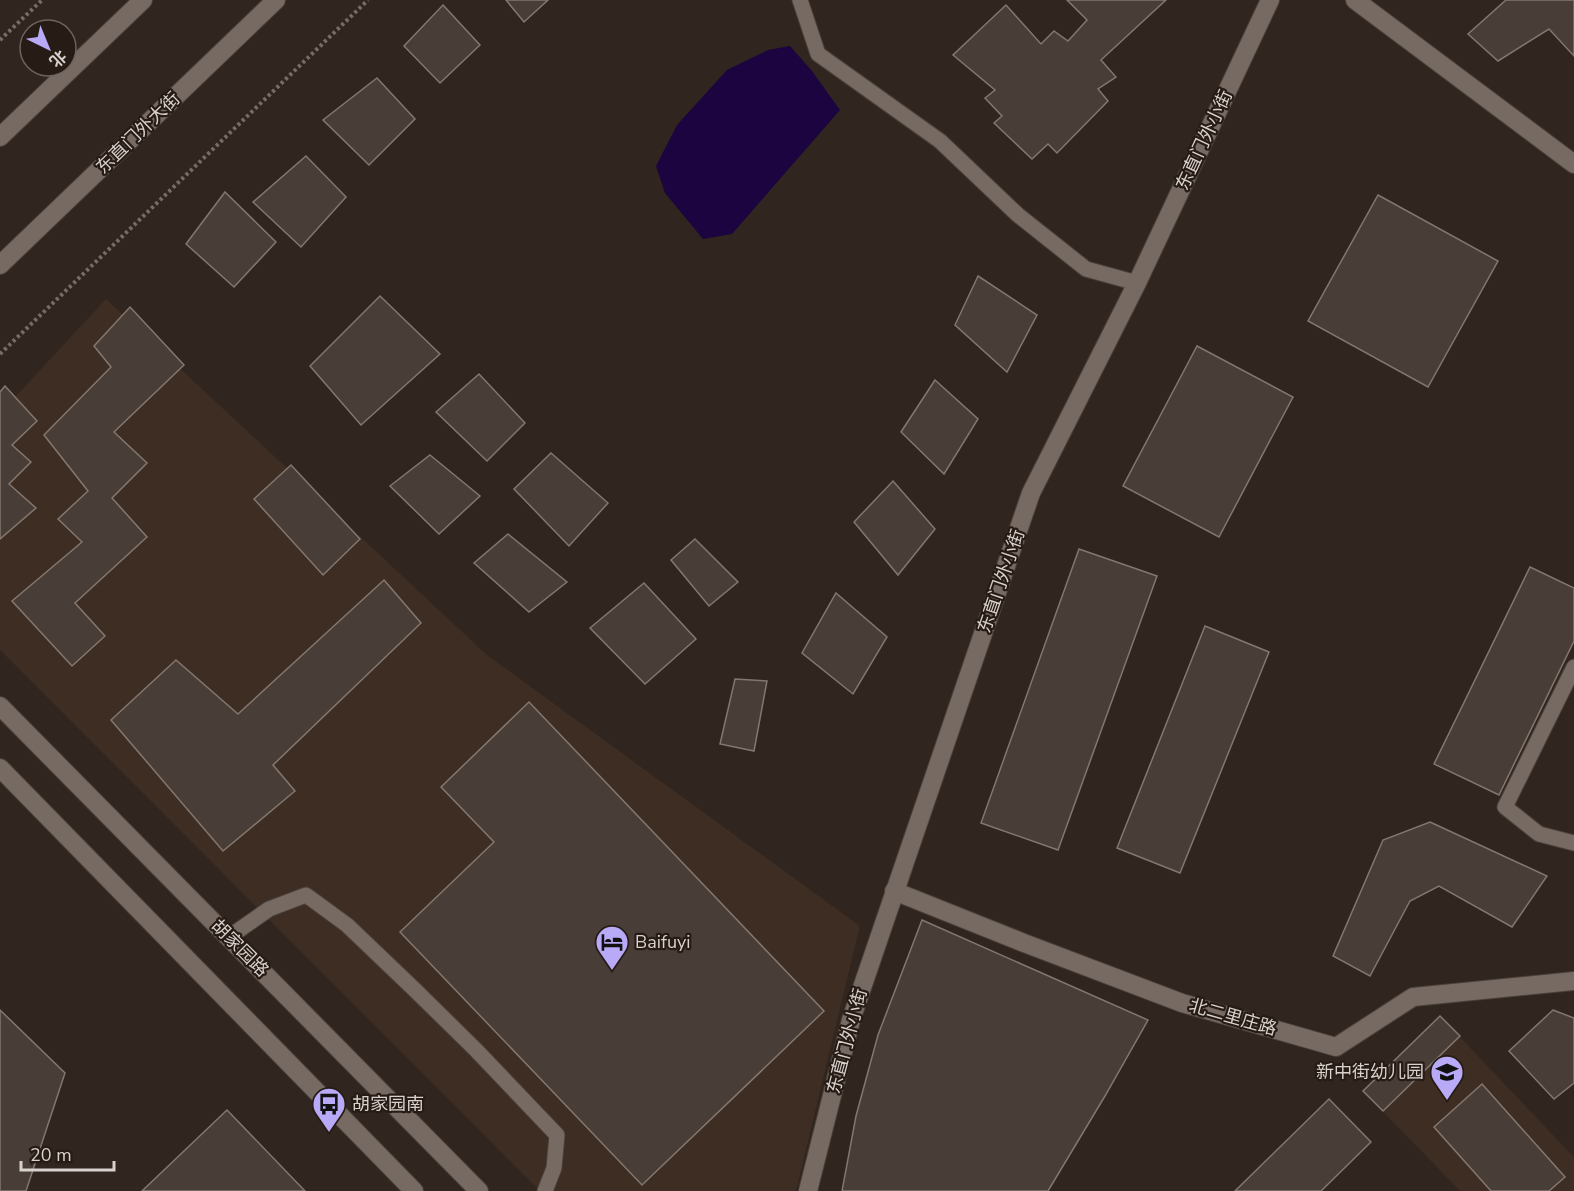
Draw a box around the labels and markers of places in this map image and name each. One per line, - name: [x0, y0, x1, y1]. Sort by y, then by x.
- hotel icon: Baifuyi: [594, 924, 630, 971]
- place label: Baifuyi: [635, 930, 690, 954]
- school or university icon: 新中街幼儿园: [1429, 1054, 1465, 1101]
- place label: 新中街幼儿园: [1316, 1060, 1424, 1084]
- bus stop icon: 胡家园南: [311, 1086, 347, 1133]
- place label: 胡家园南: [352, 1092, 424, 1116]

